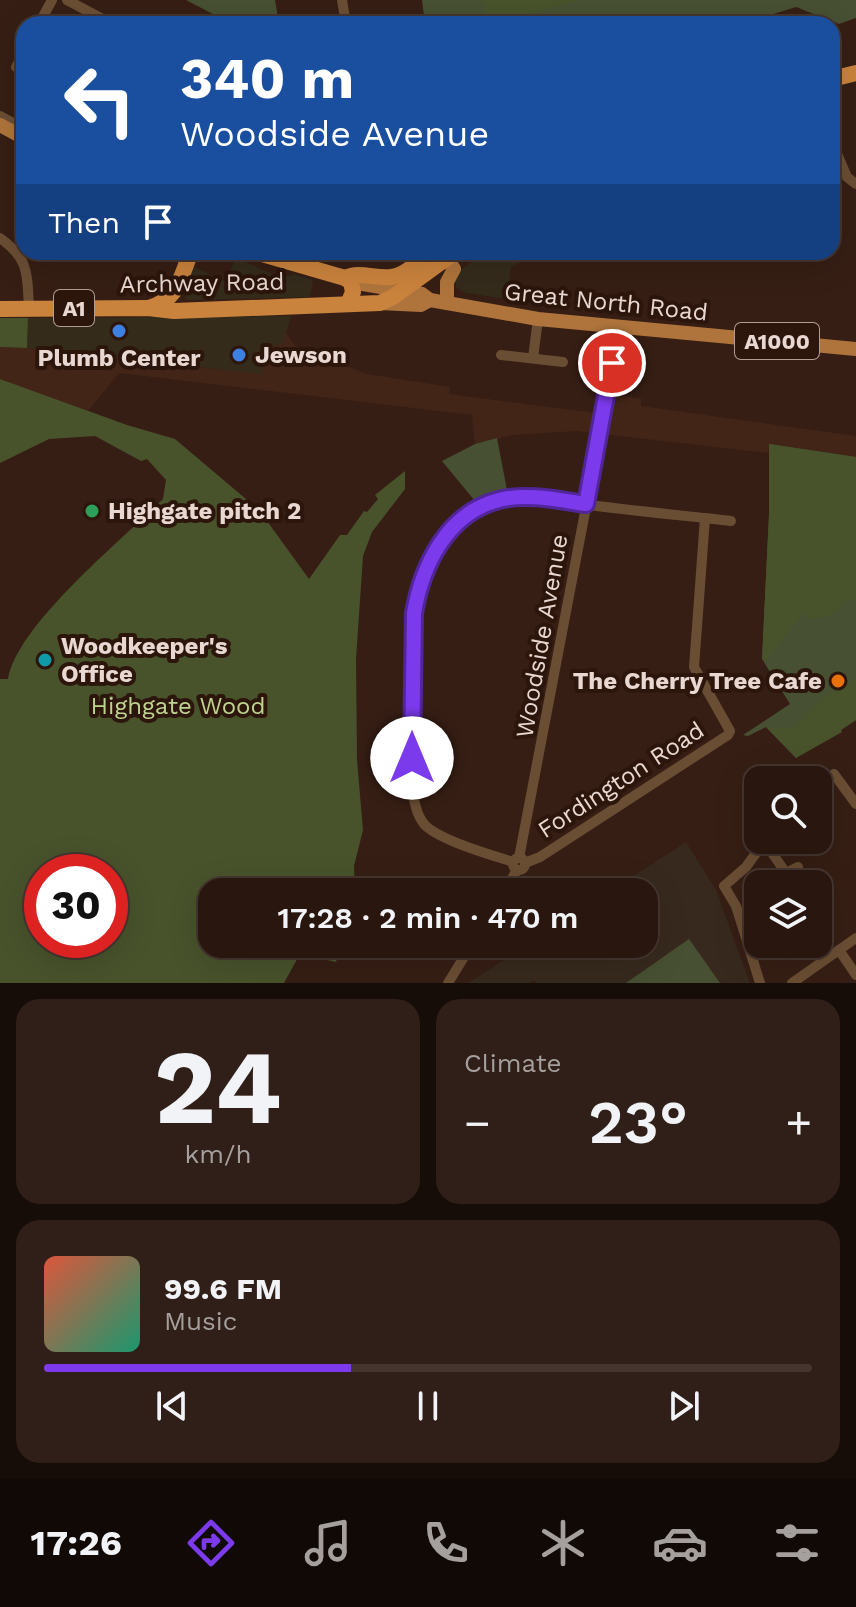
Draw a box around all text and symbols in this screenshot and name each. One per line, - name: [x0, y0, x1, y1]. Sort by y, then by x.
- text: 340 m: [180, 46, 354, 112]
- icon: left: [48, 48, 152, 152]
- text: Woodside Avenue: [180, 113, 489, 155]
- icon: arrive: [136, 200, 180, 244]
- text: Then: [48, 205, 120, 240]
- street label: Archway Road: [119, 268, 285, 298]
- street label: Great North Road: [503, 277, 709, 327]
- road number: A1: [54, 290, 94, 326]
- marker: Plumb Center: [110, 322, 128, 340]
- road number: A1000: [735, 323, 819, 359]
- pin: [578, 329, 646, 397]
- place label: Jewson: [255, 341, 347, 369]
- icon: arrive: [590, 341, 634, 385]
- place label: Plumb Center: [38, 344, 201, 372]
- marker: Jewson: [230, 346, 248, 364]
- place label: Highgate pitch 2: [108, 497, 301, 525]
- marker: Highgate pitch 2: [83, 502, 101, 520]
- street label: Woodside Avenue: [510, 532, 574, 740]
- place label: Woodkeeper's Office: [61, 632, 228, 688]
- marker: Woodkeeper's Office: [36, 651, 54, 669]
- place label: The Cherry Tree Cafe: [573, 667, 822, 695]
- marker: The Cherry Tree Cafe: [829, 672, 847, 690]
- park label: Highgate Wood: [90, 692, 266, 720]
- position arrow: [370, 716, 454, 800]
- street label: Fordington Road: [533, 716, 709, 844]
- map controls: [744, 766, 832, 958]
- button: search: [744, 766, 832, 854]
- speed limit sign: 30: [24, 854, 128, 958]
- button: layers: [744, 870, 832, 958]
- text: 17:28 · 2 min · 470 m: [278, 900, 578, 935]
- text: 24: [154, 1026, 282, 1148]
- text: Climate: [464, 1048, 562, 1078]
- text: 23°: [588, 1087, 688, 1158]
- text: −: [464, 1097, 491, 1149]
- text: +: [785, 1097, 812, 1149]
- text: km/h: [185, 1139, 251, 1169]
- text: 99.6 FM: [164, 1271, 282, 1306]
- text: Music: [164, 1306, 237, 1336]
- icon: previous: [150, 1384, 194, 1428]
- icon: pause: [406, 1384, 450, 1428]
- icon: next: [662, 1384, 706, 1428]
- icon: directions: [183, 1515, 239, 1571]
- icon: music: [300, 1515, 356, 1571]
- icon: phone: [418, 1515, 474, 1571]
- icon: climate: [535, 1515, 591, 1571]
- icon: car: [652, 1515, 708, 1571]
- icon: filters: [769, 1515, 825, 1571]
- text: 17:26: [31, 1522, 122, 1564]

